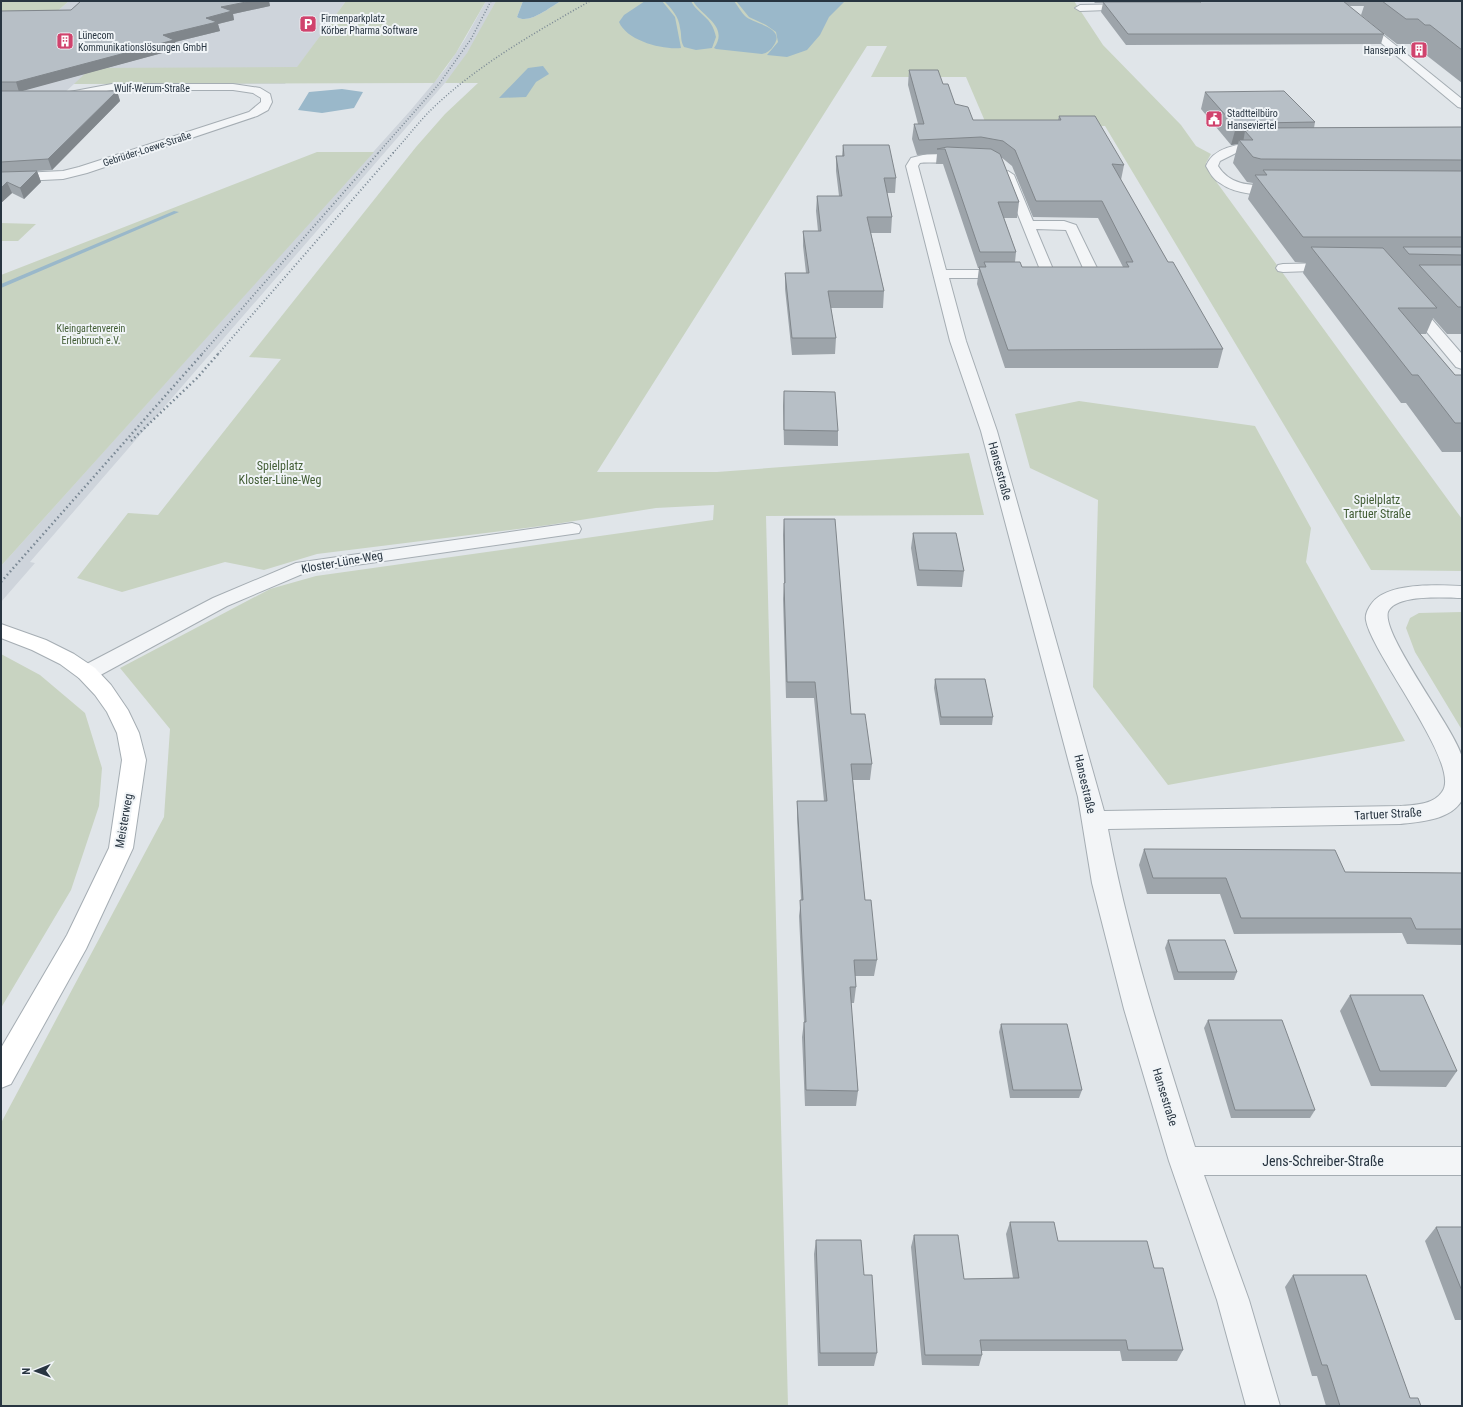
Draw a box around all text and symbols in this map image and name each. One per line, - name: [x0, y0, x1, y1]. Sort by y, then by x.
- place label: Firmenparkplatz Körber Pharma Software: [321, 13, 418, 36]
- parking icon: Firmenparkplatz Körber Pharma Software: [298, 14, 318, 34]
- place label: Lünecom Kommunikationslösungen GmbH: [78, 30, 207, 53]
- building icon: Lünecom Kommunikationslösungen GmbH: [55, 31, 75, 51]
- building icon: Hansepark: [1409, 40, 1429, 60]
- place label: Hansepark: [1364, 45, 1406, 56]
- street label: Wulf-Werum-Straße: [114, 83, 190, 94]
- place label: Stadtteilbüro Hanseviertel: [1227, 108, 1278, 131]
- public building icon: Stadtteilbüro Hanseviertel: [1204, 109, 1224, 129]
- street label: Gebrüder-Loewe-Straße: [101, 129, 193, 169]
- park label: Kleingartenverein Erlenbruch e.V.: [57, 323, 126, 346]
- street label: Hansestraße: [985, 440, 1015, 502]
- park label: Spielplatz Kloster-Lüne-Weg: [239, 459, 321, 487]
- park label: Spielplatz Tartuer Straße: [1343, 493, 1411, 521]
- street label: Kloster-Lüne-Weg: [300, 548, 384, 576]
- street label: Hansestraße: [1071, 753, 1099, 815]
- street label: Meisterweg: [112, 793, 136, 849]
- street label: Tartuer Straße: [1354, 805, 1422, 823]
- street label: Hansestraße: [1150, 1066, 1181, 1128]
- street label: Jens-Schreiber-Straße: [1262, 1153, 1384, 1169]
- north arrow: [16, 1351, 56, 1391]
- text: N: [20, 1367, 33, 1375]

